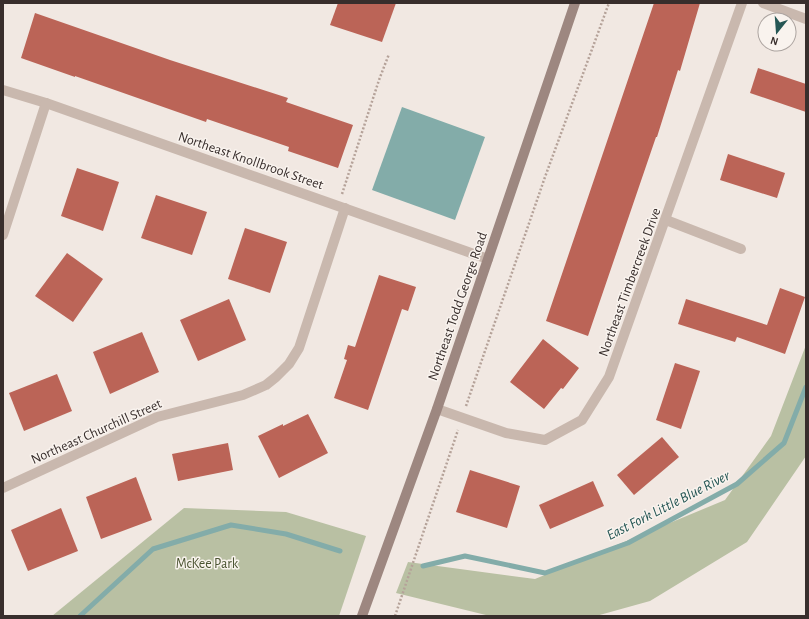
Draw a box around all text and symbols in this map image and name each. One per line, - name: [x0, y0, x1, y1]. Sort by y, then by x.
- north arrow: [757, 12, 797, 52]
- text: N: [769, 35, 779, 47]
- street label: Northeast Knollbrook Street: [176, 129, 326, 193]
- street label: Northeast Timbercreek Drive: [596, 206, 663, 359]
- street label: Northeast Todd George Road: [426, 230, 490, 382]
- street label: Northeast Churchill Street: [29, 397, 164, 467]
- water label: East Fork Little Blue River: [604, 467, 733, 543]
- park label: McKee Park: [176, 557, 239, 571]

